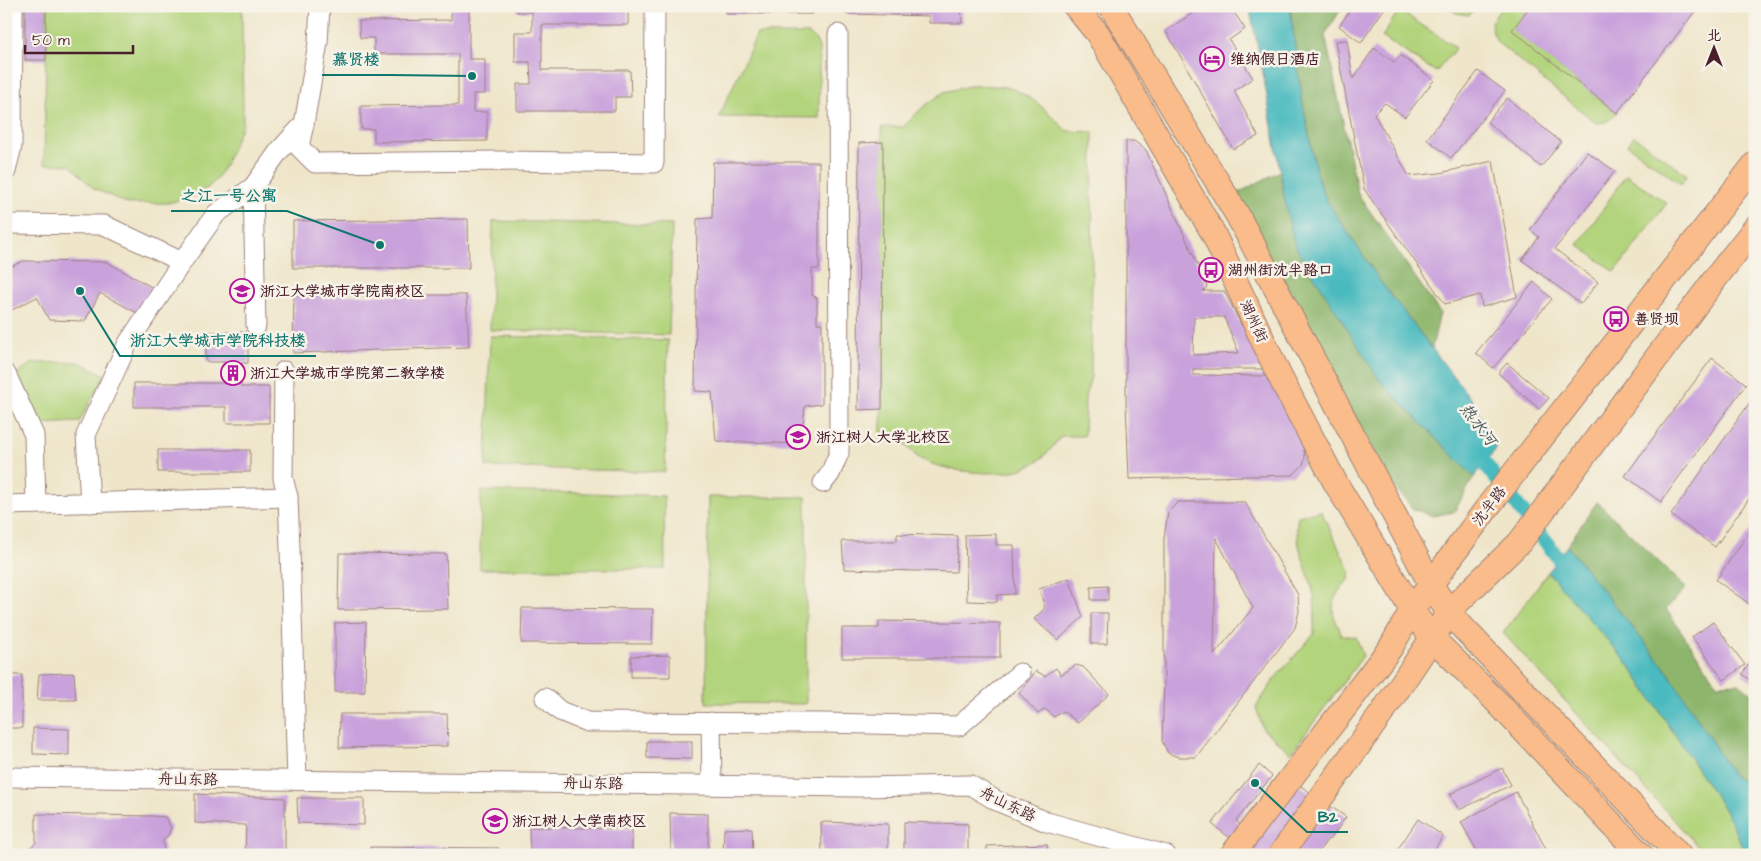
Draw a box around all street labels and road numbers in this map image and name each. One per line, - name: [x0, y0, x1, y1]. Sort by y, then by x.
- street label: 湖州街: [1235, 296, 1273, 346]
- street label: 沈半路: [1467, 482, 1511, 531]
- street label: 舟山东路: [158, 768, 218, 791]
- street label: 舟山东路: [563, 772, 623, 795]
- street label: 舟山东路: [976, 782, 1039, 827]

